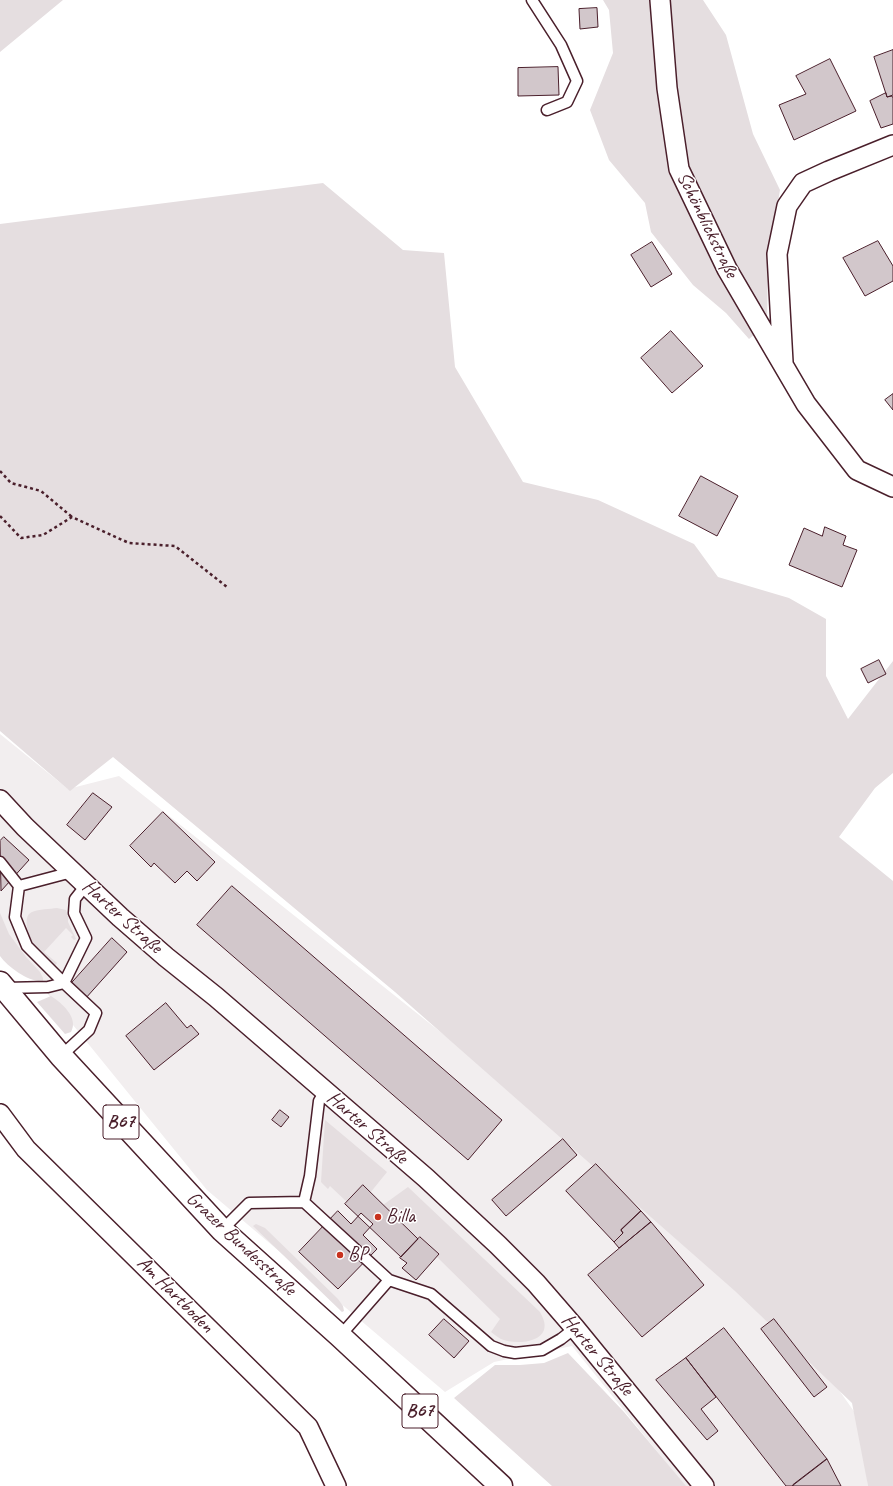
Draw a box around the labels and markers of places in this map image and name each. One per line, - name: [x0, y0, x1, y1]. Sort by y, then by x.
- place label: Billa: [386, 1205, 415, 1229]
- marker: Billa: [373, 1212, 383, 1222]
- place label: BP: [348, 1243, 368, 1267]
- marker: BP: [335, 1250, 345, 1260]

